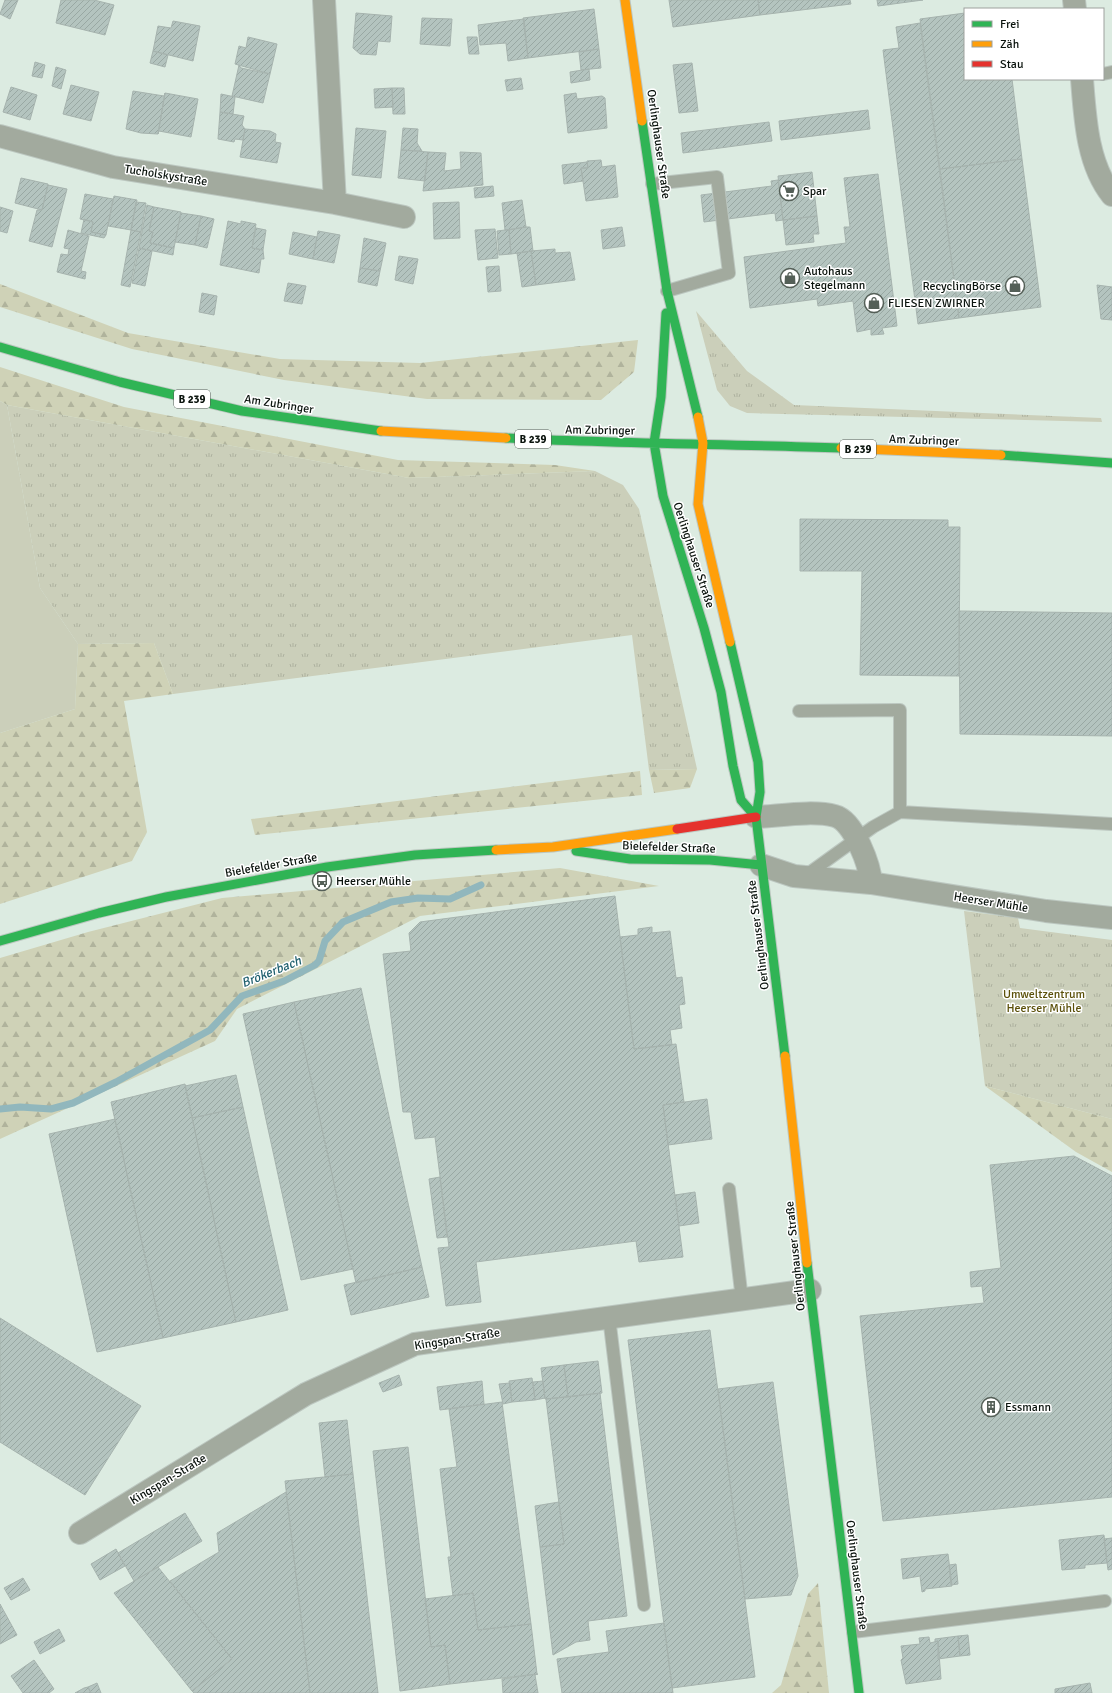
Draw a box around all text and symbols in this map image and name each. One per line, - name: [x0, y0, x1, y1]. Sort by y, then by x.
- legend: [964, 8, 1104, 80]
- text: Frei: [1000, 17, 1019, 32]
- text: Zäh: [1000, 37, 1019, 52]
- text: Stau: [1000, 57, 1024, 72]
- street label: Oerlinghauser Straße: [643, 88, 674, 200]
- street label: Tucholskystraße: [123, 162, 208, 189]
- supermarket icon: Spar: [778, 180, 800, 202]
- place label: Spar: [803, 184, 827, 199]
- place label: Autohaus Stegelmann: [804, 264, 865, 293]
- shop icon: Autohaus Stegelmann: [779, 267, 801, 289]
- shop icon: RecyclingBörse: [1004, 275, 1026, 297]
- place label: RecyclingBörse: [922, 279, 1001, 294]
- shop icon: FLIESEN ZWIRNER: [863, 292, 885, 314]
- place label: FLIESEN ZWIRNER: [888, 296, 985, 311]
- road number: B 239: [174, 390, 210, 408]
- street label: Am Zubringer: [243, 392, 315, 417]
- street label: Am Zubringer: [565, 422, 636, 439]
- road number: B 239: [515, 430, 551, 448]
- street label: Am Zubringer: [889, 432, 960, 449]
- road number: B 239: [840, 440, 876, 458]
- street label: Oerlinghauser Straße: [669, 500, 718, 610]
- street label: Bielefelder Straße: [622, 838, 716, 857]
- street label: Bielefelder Straße: [224, 850, 318, 881]
- bus stop icon: Heerser Mühle: [311, 870, 333, 892]
- place label: Heerser Mühle: [336, 874, 411, 889]
- street label: Oerlinghauser Straße: [744, 879, 773, 991]
- street label: Heerser Mühle: [953, 889, 1029, 916]
- water label: Brökerbach: [239, 952, 304, 991]
- park label: Umweltzentrum Heerser Mühle: [1003, 987, 1085, 1016]
- street label: Oerlinghauser Straße: [782, 1200, 809, 1312]
- street label: Kingspan-Straße: [413, 1325, 501, 1354]
- building icon: Essmann: [980, 1396, 1002, 1418]
- place label: Essmann: [1005, 1400, 1051, 1415]
- street label: Kingspan-Straße: [127, 1451, 209, 1508]
- street label: Oerlinghauser Straße: [842, 1519, 871, 1631]

